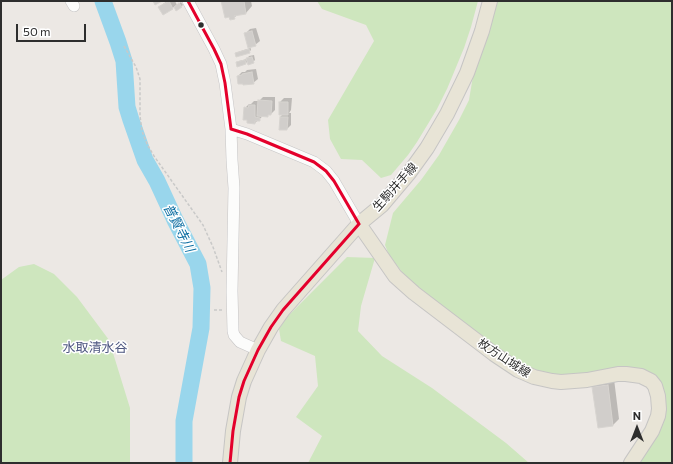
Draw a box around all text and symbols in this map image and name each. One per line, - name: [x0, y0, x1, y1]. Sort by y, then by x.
- scale bar: [18, 16, 88, 42]
- unlabelled marker: [196, 20, 206, 30]
- text: 50 m: [23, 24, 51, 38]
- street label: 生駒井手線: [370, 160, 420, 214]
- water label: 普賢寺川: [160, 201, 198, 255]
- street label: 枚方山城線: [475, 336, 533, 380]
- district label: 水取清水谷: [63, 340, 127, 356]
- north arrow: [617, 408, 657, 448]
- text: N: [633, 409, 641, 422]

